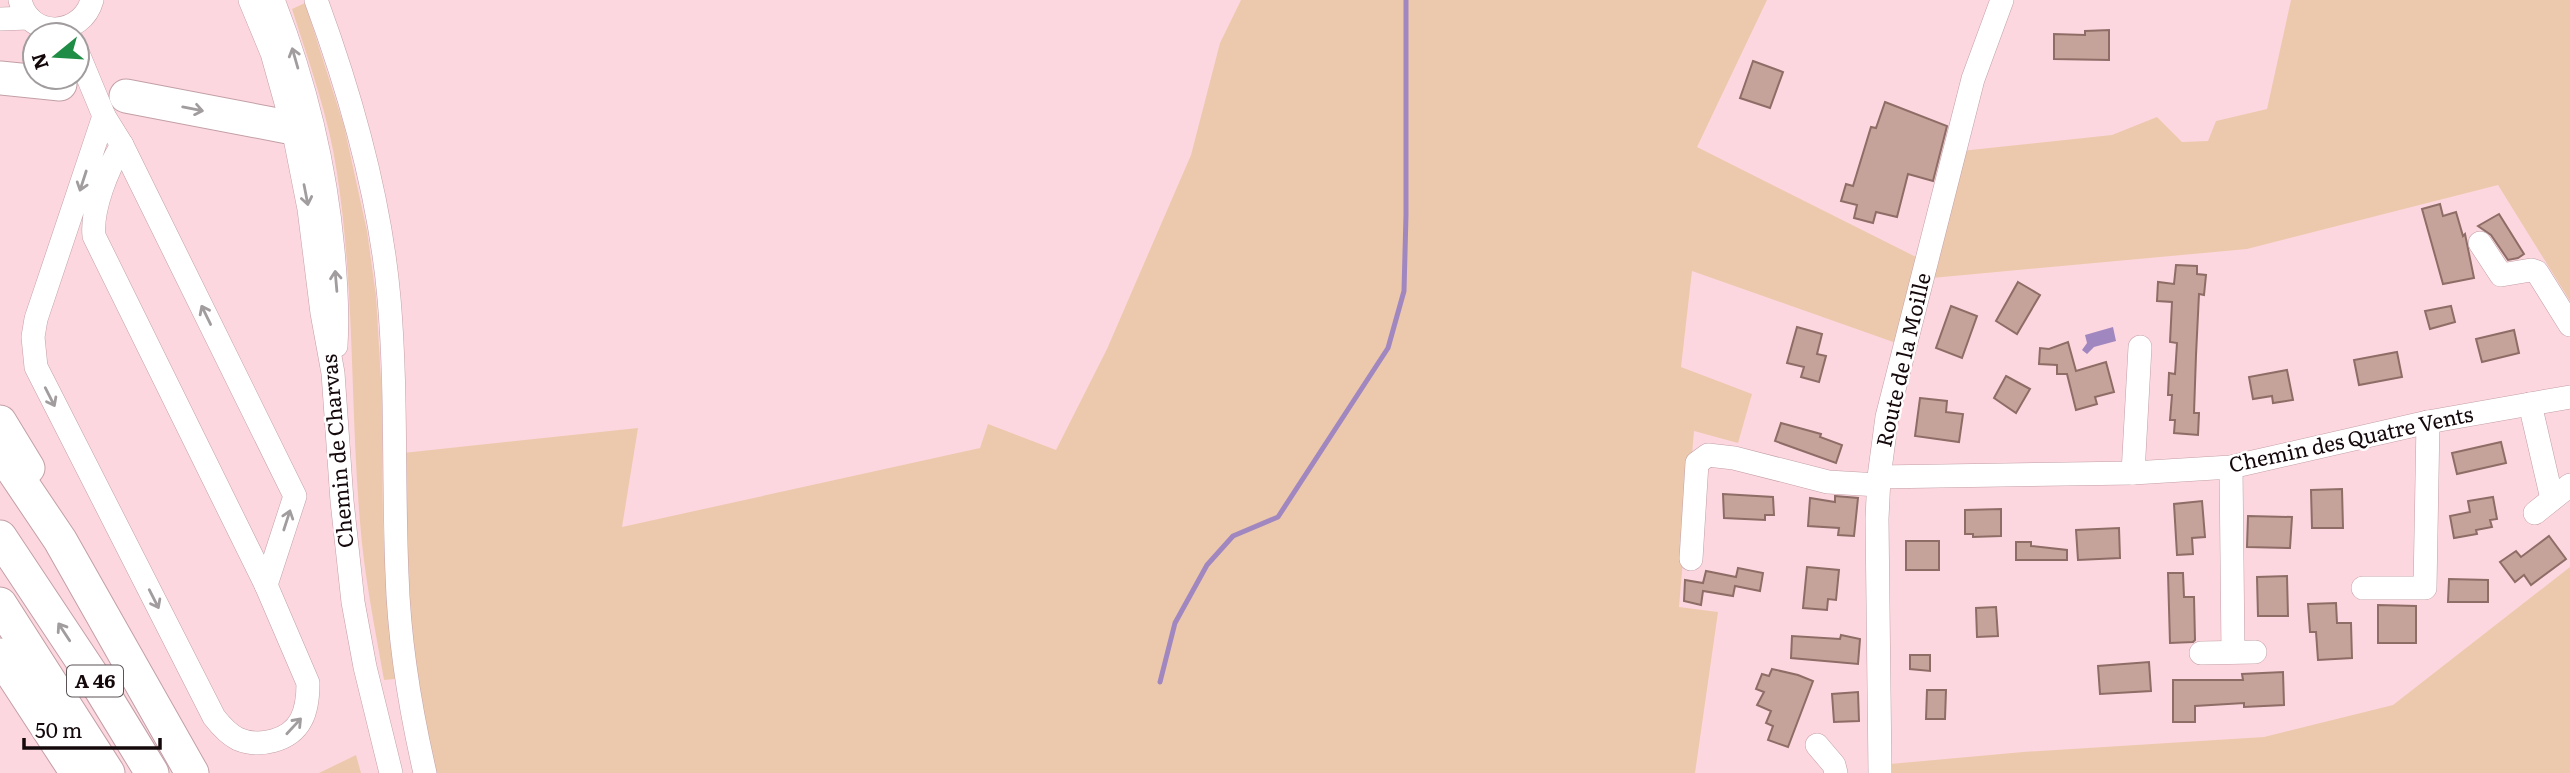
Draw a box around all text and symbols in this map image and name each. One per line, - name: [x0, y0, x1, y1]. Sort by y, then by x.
- north arrow: [21, 21, 91, 91]
- one-way arrow: [288, 47, 301, 70]
- text: N: [23, 50, 55, 73]
- one-way arrow: [181, 103, 204, 116]
- one-way arrow: [76, 169, 88, 191]
- one-way arrow: [300, 183, 314, 205]
- street label: Route de la Moille: [1866, 269, 1937, 450]
- one-way arrow: [329, 270, 342, 293]
- one-way arrow: [198, 305, 212, 326]
- street label: Chemin de Charvas: [312, 353, 359, 549]
- one-way arrow: [43, 386, 57, 407]
- street label: Chemin des Quatre Vents: [2225, 397, 2476, 479]
- one-way arrow: [282, 510, 294, 532]
- one-way arrow: [147, 589, 161, 609]
- one-way arrow: [56, 623, 71, 642]
- road number: A 46: [67, 666, 123, 696]
- scale bar: [24, 706, 161, 750]
- text: 50 m: [35, 713, 82, 744]
- one-way arrow: [286, 717, 302, 735]

